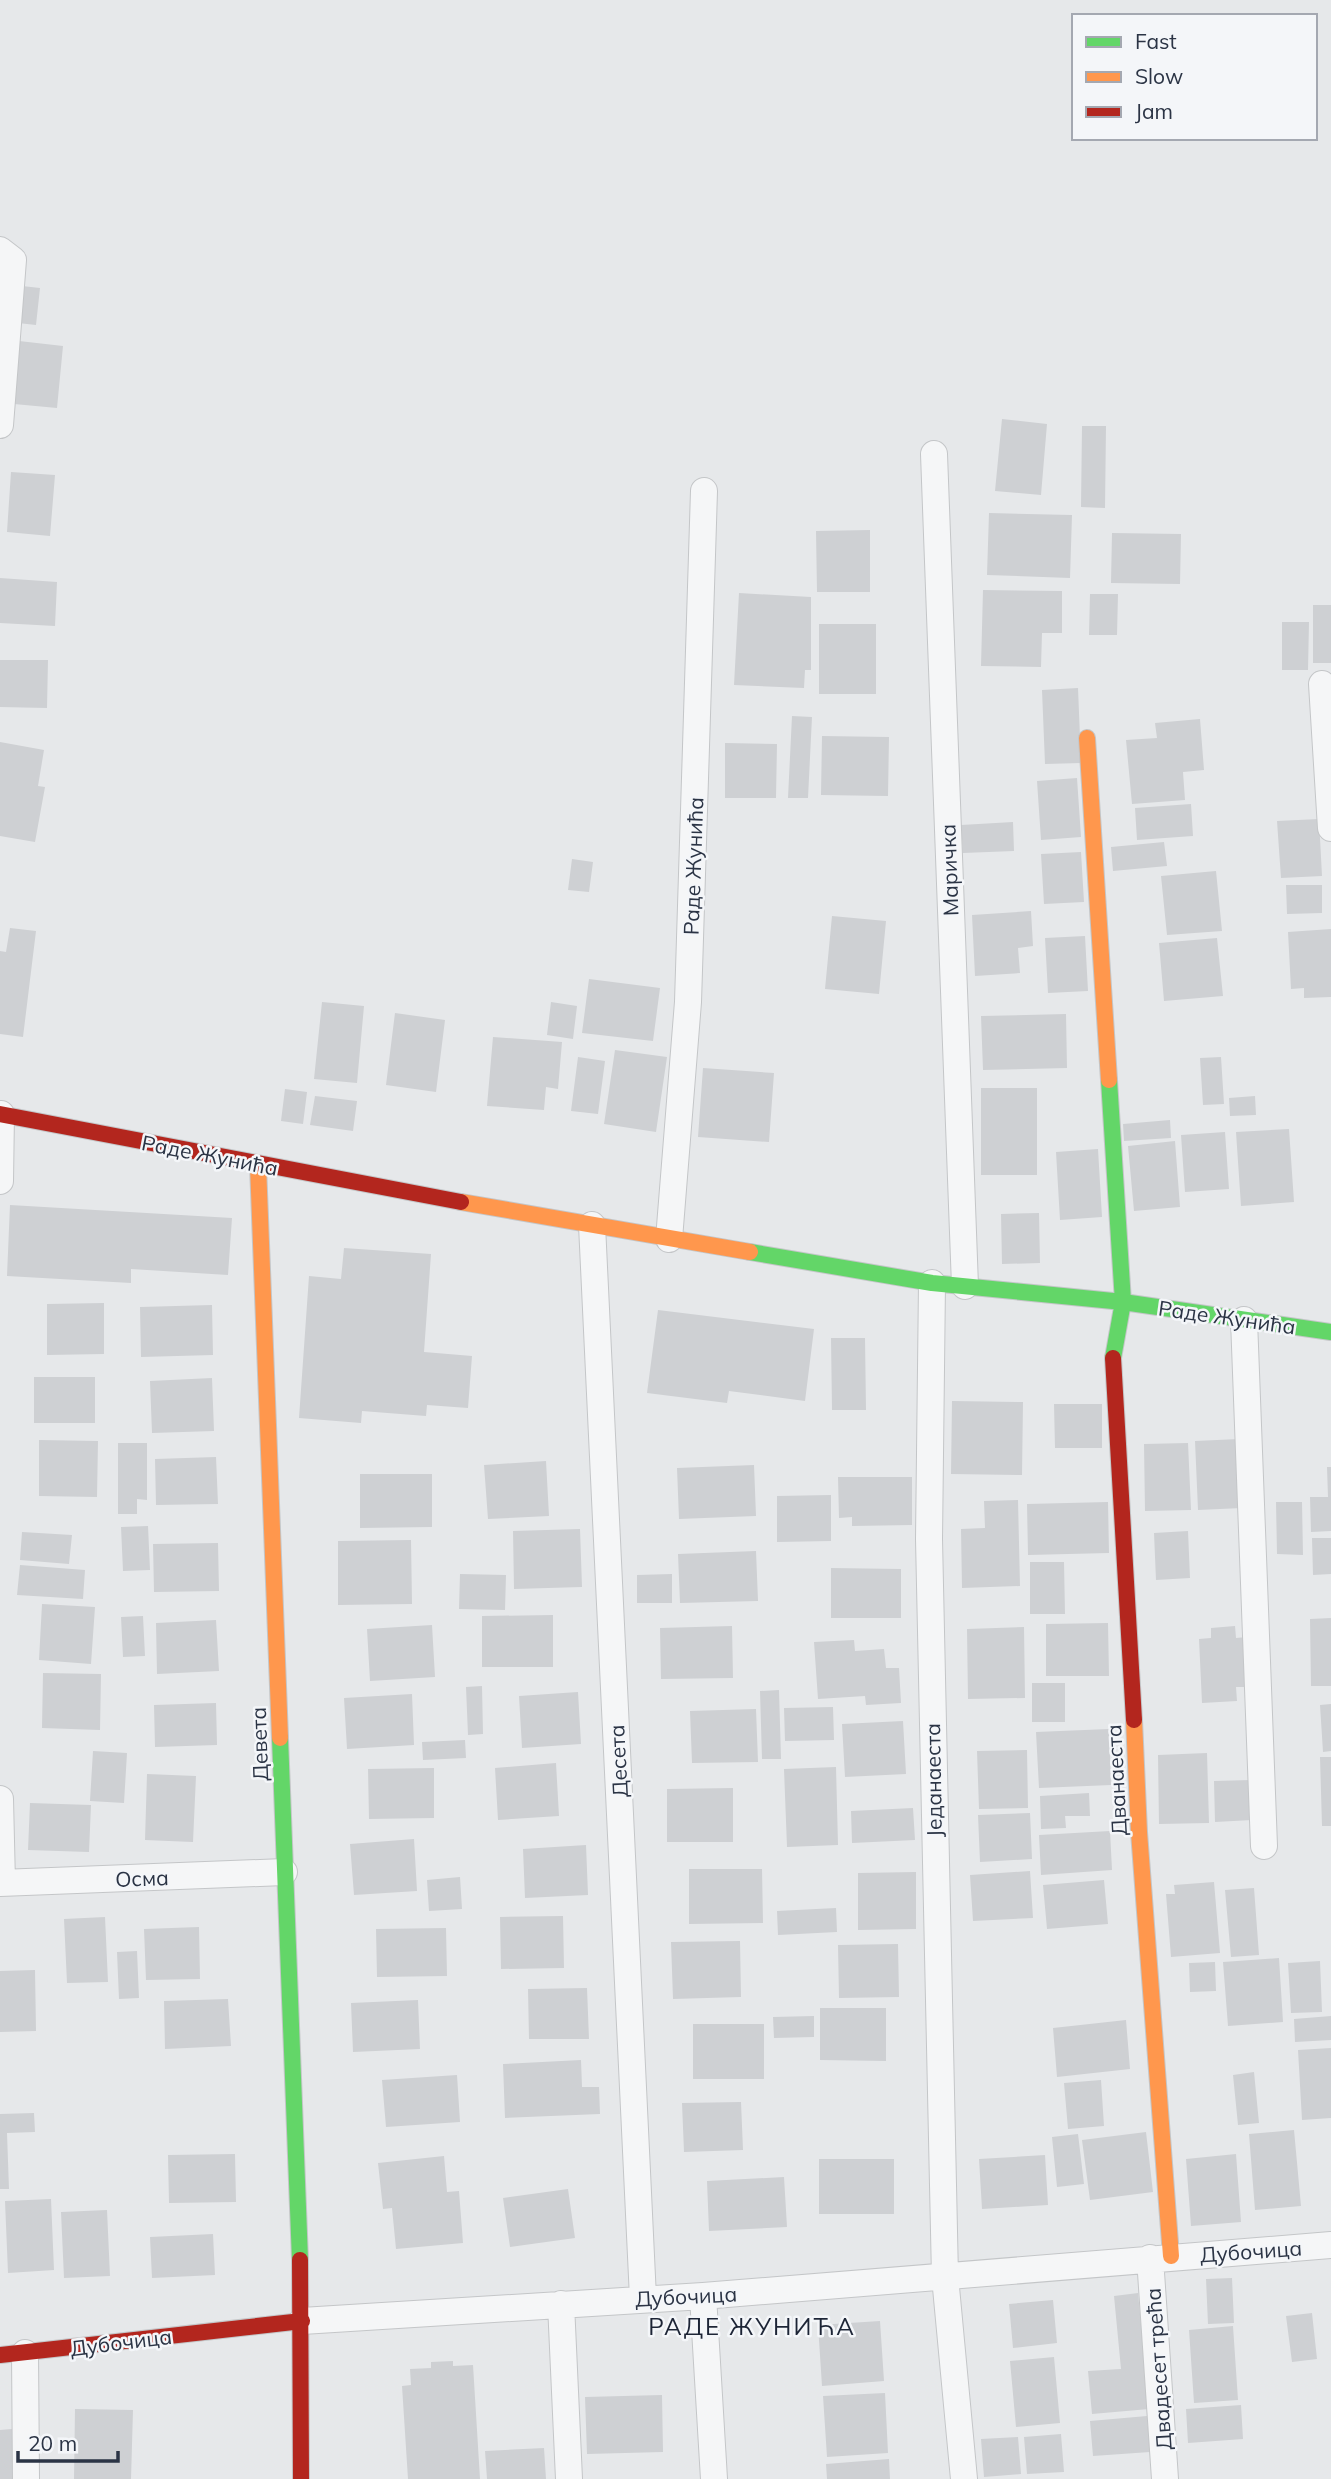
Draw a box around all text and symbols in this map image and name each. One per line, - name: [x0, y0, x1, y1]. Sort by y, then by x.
- legend: [1072, 14, 1317, 140]
- text: Fast: [1135, 28, 1177, 54]
- text: Slow: [1135, 63, 1183, 89]
- text: Jam: [1135, 98, 1173, 124]
- street label: Раде Жунића: [678, 796, 708, 936]
- street label: Маричка: [934, 824, 964, 916]
- street label: Раде Жунића: [140, 1129, 280, 1181]
- street label: Раде Жунића: [1157, 1295, 1297, 1339]
- street label: Девета: [245, 1706, 273, 1782]
- street label: Једанаеста: [919, 1723, 947, 1837]
- street label: Десета: [603, 1724, 633, 1798]
- street label: Дванаеста: [1100, 1724, 1132, 1836]
- street label: Осма: [115, 1864, 169, 1892]
- street label: Дубочица: [1199, 2234, 1303, 2268]
- street label: Дубочица: [634, 2280, 738, 2312]
- street label: Двадесет трећа: [1139, 2287, 1177, 2451]
- district label: РАДЕ ЖУНИЋА: [648, 2311, 856, 2341]
- street label: Дубочица: [69, 2323, 173, 2361]
- scale bar: [18, 2420, 117, 2464]
- text: 20 m: [28, 2430, 77, 2456]

